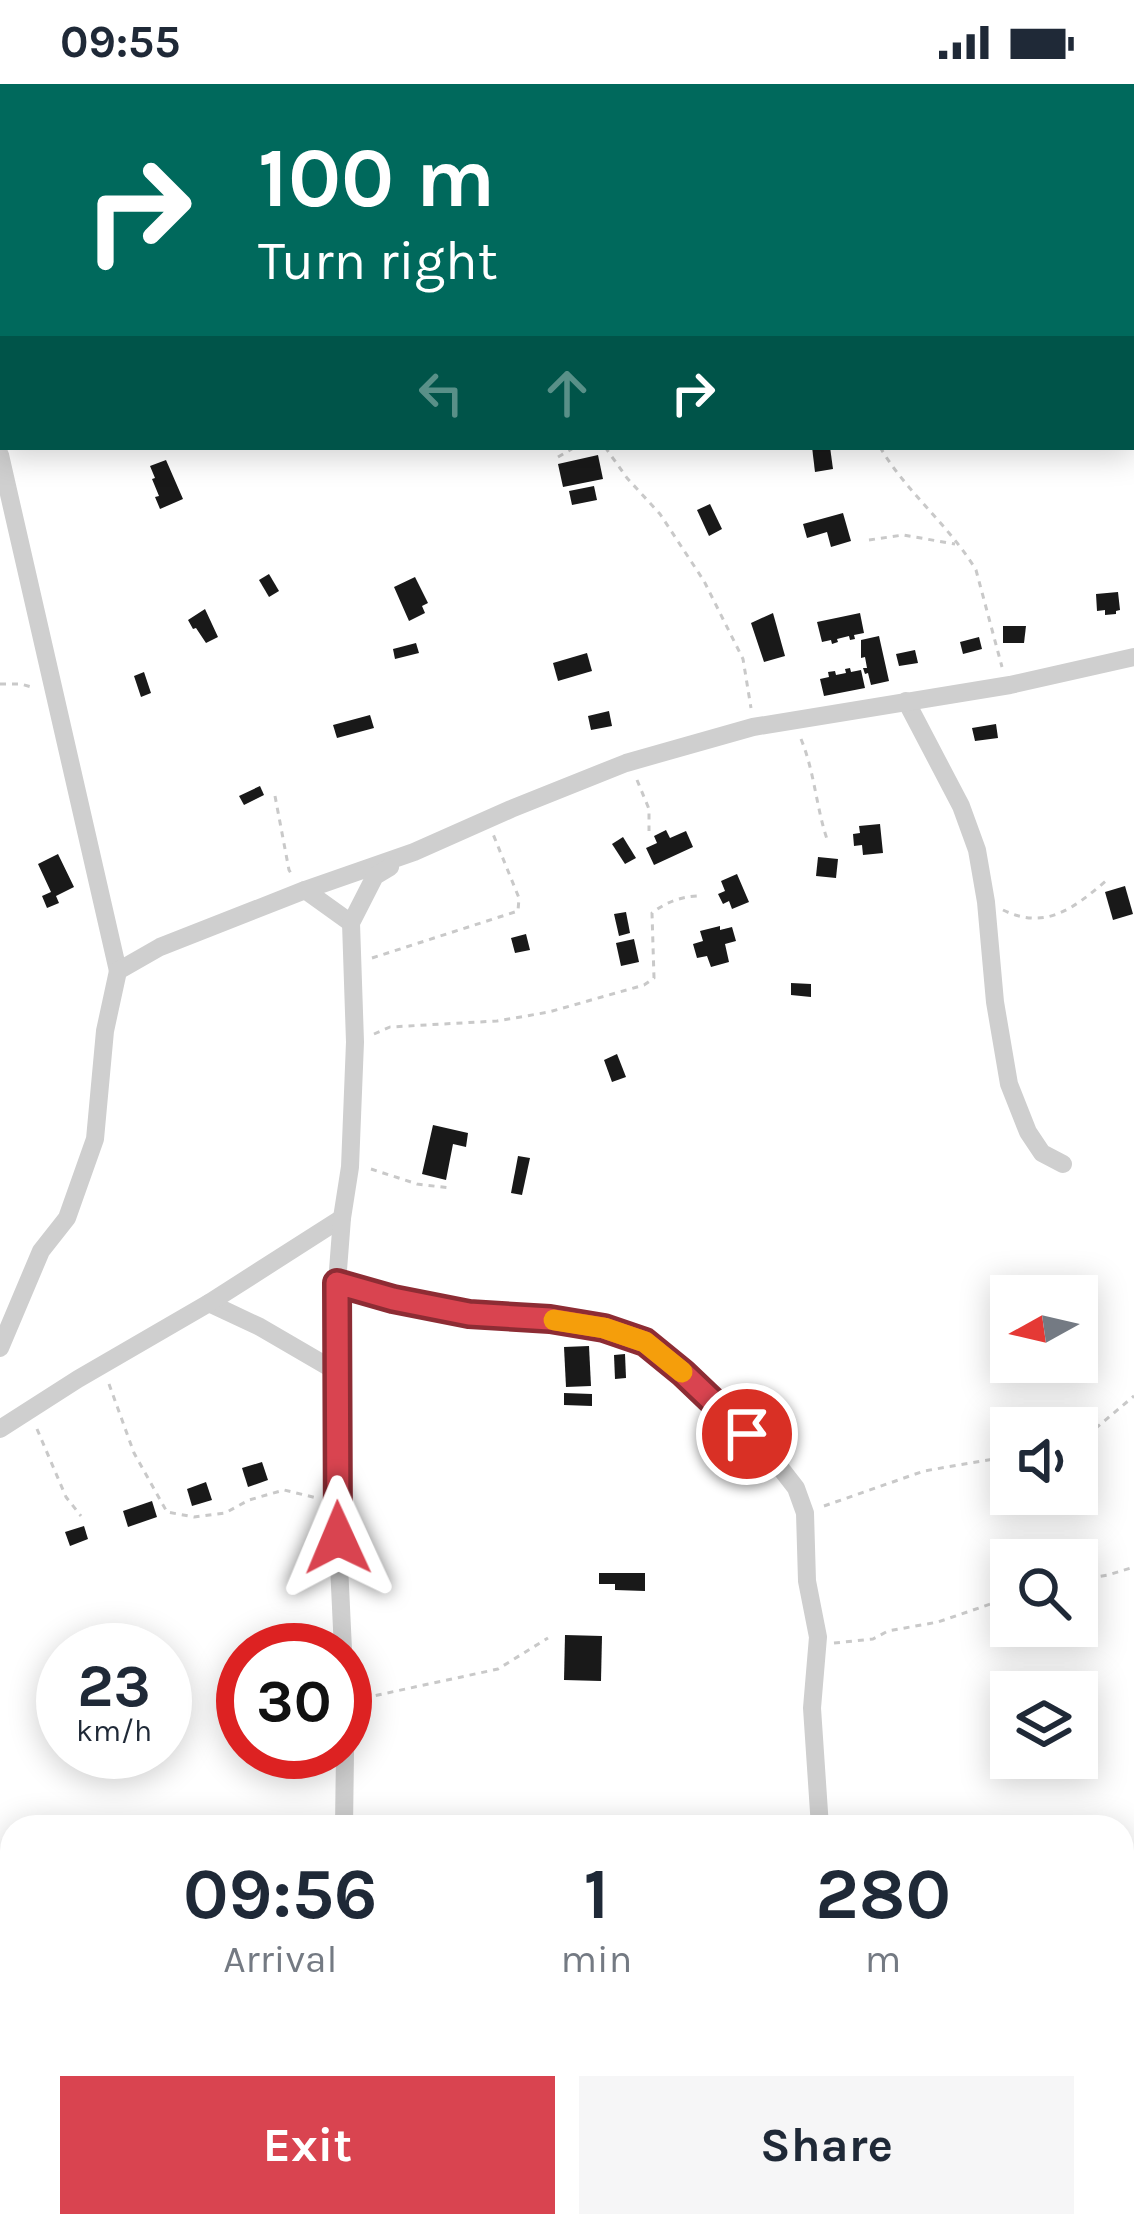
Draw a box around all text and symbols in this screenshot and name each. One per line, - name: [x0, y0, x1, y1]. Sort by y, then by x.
- text: 09:55: [60, 16, 180, 68]
- text: 100 m: [258, 129, 495, 227]
- icon: right: [60, 132, 216, 288]
- text: Turn right: [258, 229, 498, 293]
- icon: left: [408, 360, 474, 426]
- icon: ahead: [534, 360, 600, 426]
- icon: right: [660, 360, 726, 426]
- north arrow: [990, 1275, 1098, 1383]
- map controls: [990, 1275, 1098, 1779]
- pin: [696, 1383, 798, 1485]
- icon: arrive: [714, 1401, 780, 1467]
- button: sound: [990, 1407, 1098, 1515]
- position arrow: [275, 1475, 401, 1601]
- button: search: [990, 1539, 1098, 1647]
- speed limit sign: 30: [216, 1623, 372, 1779]
- text: 23: [77, 1651, 151, 1721]
- button: layers: [990, 1671, 1098, 1779]
- text: km/h: [76, 1713, 152, 1749]
- text: 09:56: [183, 1852, 378, 1936]
- text: 1: [584, 1852, 609, 1936]
- text: 280: [815, 1852, 951, 1936]
- text: Arrival: [223, 1936, 337, 1982]
- text: min: [561, 1936, 632, 1982]
- text: m: [865, 1936, 901, 1982]
- button: Exit: [60, 2076, 555, 2214]
- button: Share: [579, 2076, 1074, 2214]

